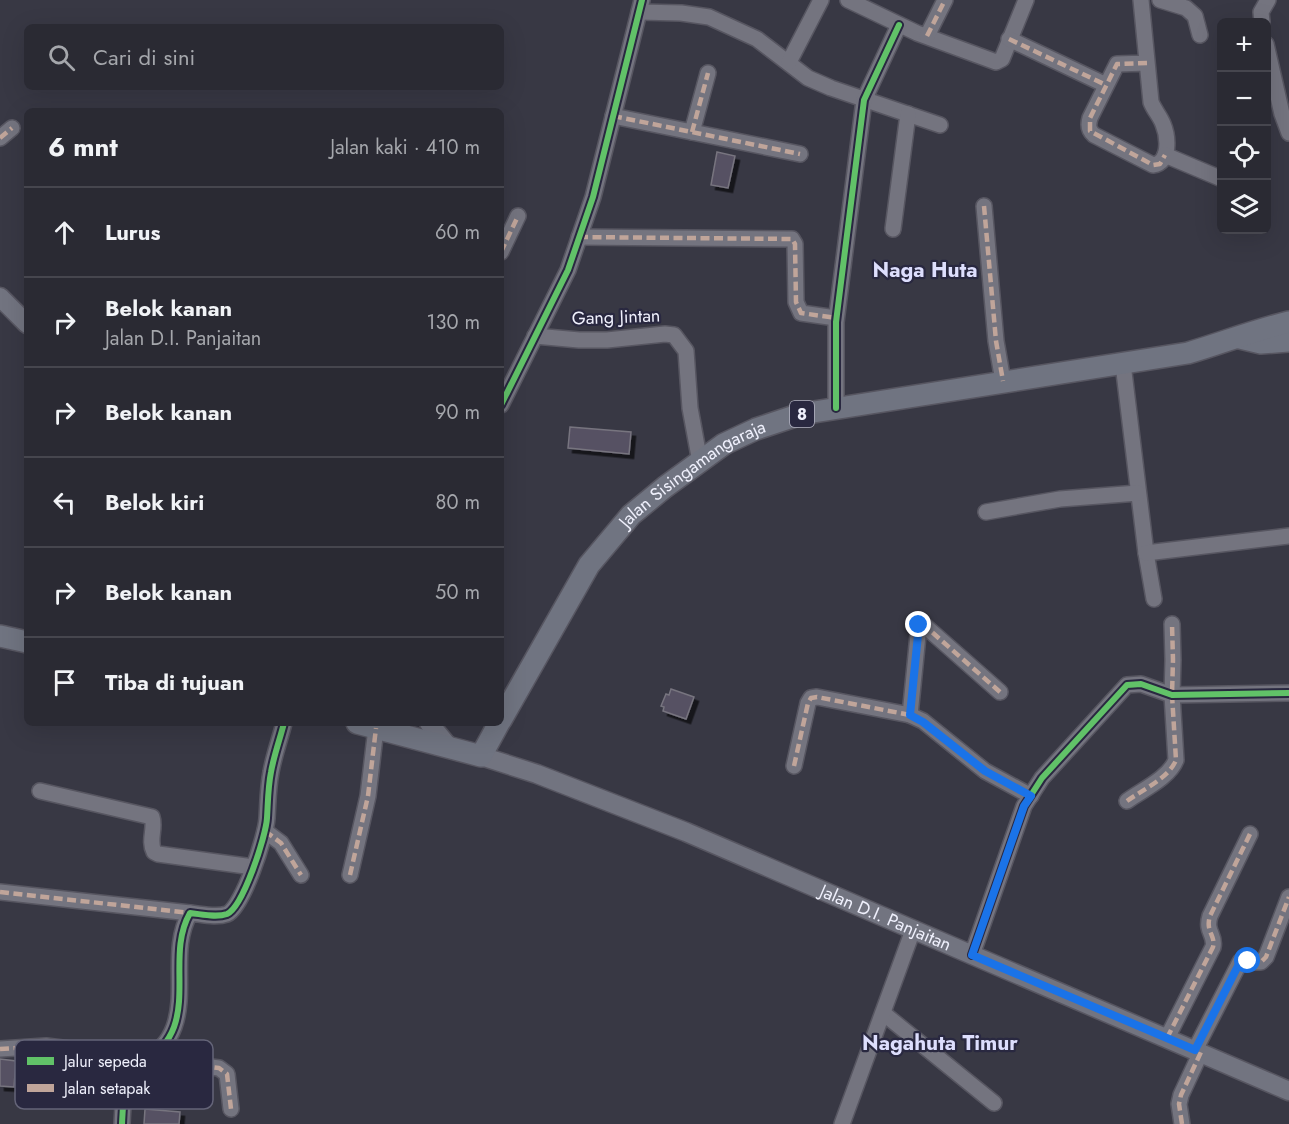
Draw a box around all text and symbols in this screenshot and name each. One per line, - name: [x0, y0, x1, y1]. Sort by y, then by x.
- map controls: [1217, 18, 1271, 234]
- button: +: [1217, 18, 1271, 72]
- search box: [24, 24, 504, 90]
- icon: search: [45, 41, 78, 74]
- text: Cari di sini: [93, 41, 195, 73]
- button: −: [1217, 72, 1271, 126]
- button: locate: [1217, 126, 1271, 180]
- text: 6 mnt: [48, 128, 118, 166]
- text: Jalan kaki · 410 m: [330, 133, 480, 162]
- button: layers: [1217, 180, 1271, 234]
- icon: ahead: [48, 216, 81, 249]
- text: Lurus: [105, 216, 161, 248]
- text: 60 m: [435, 218, 480, 247]
- district label: Naga Huta: [873, 255, 978, 285]
- text: Belok kanan: [105, 292, 232, 324]
- street label: Gang Jintan: [571, 302, 661, 332]
- icon: right: [48, 306, 81, 339]
- text: 130 m: [426, 308, 480, 337]
- text: Jalan D.I. Panjaitan: [105, 324, 261, 353]
- icon: right: [48, 396, 81, 429]
- text: Belok kanan: [105, 396, 232, 428]
- text: 90 m: [435, 398, 480, 427]
- road number: 8: [790, 401, 814, 427]
- street label: Jalan Sisingamangaraja: [611, 414, 769, 535]
- icon: left: [48, 486, 81, 519]
- text: Belok kiri: [105, 486, 204, 518]
- text: 80 m: [435, 488, 480, 517]
- icon: right: [48, 576, 81, 609]
- text: Belok kanan: [105, 576, 232, 608]
- text: 50 m: [435, 578, 480, 607]
- route end: [905, 611, 931, 637]
- icon: arrive: [48, 666, 81, 699]
- text: Tiba di tujuan: [105, 666, 244, 698]
- street label: Jalan D.I. Panjaitan: [814, 877, 955, 957]
- route start: [1234, 947, 1260, 973]
- district label: Nagahuta Timur: [862, 1028, 1018, 1058]
- legend: [15, 1040, 213, 1109]
- text: Jalur sepeda: [62, 1050, 147, 1073]
- text: Jalan setapak: [62, 1077, 151, 1100]

